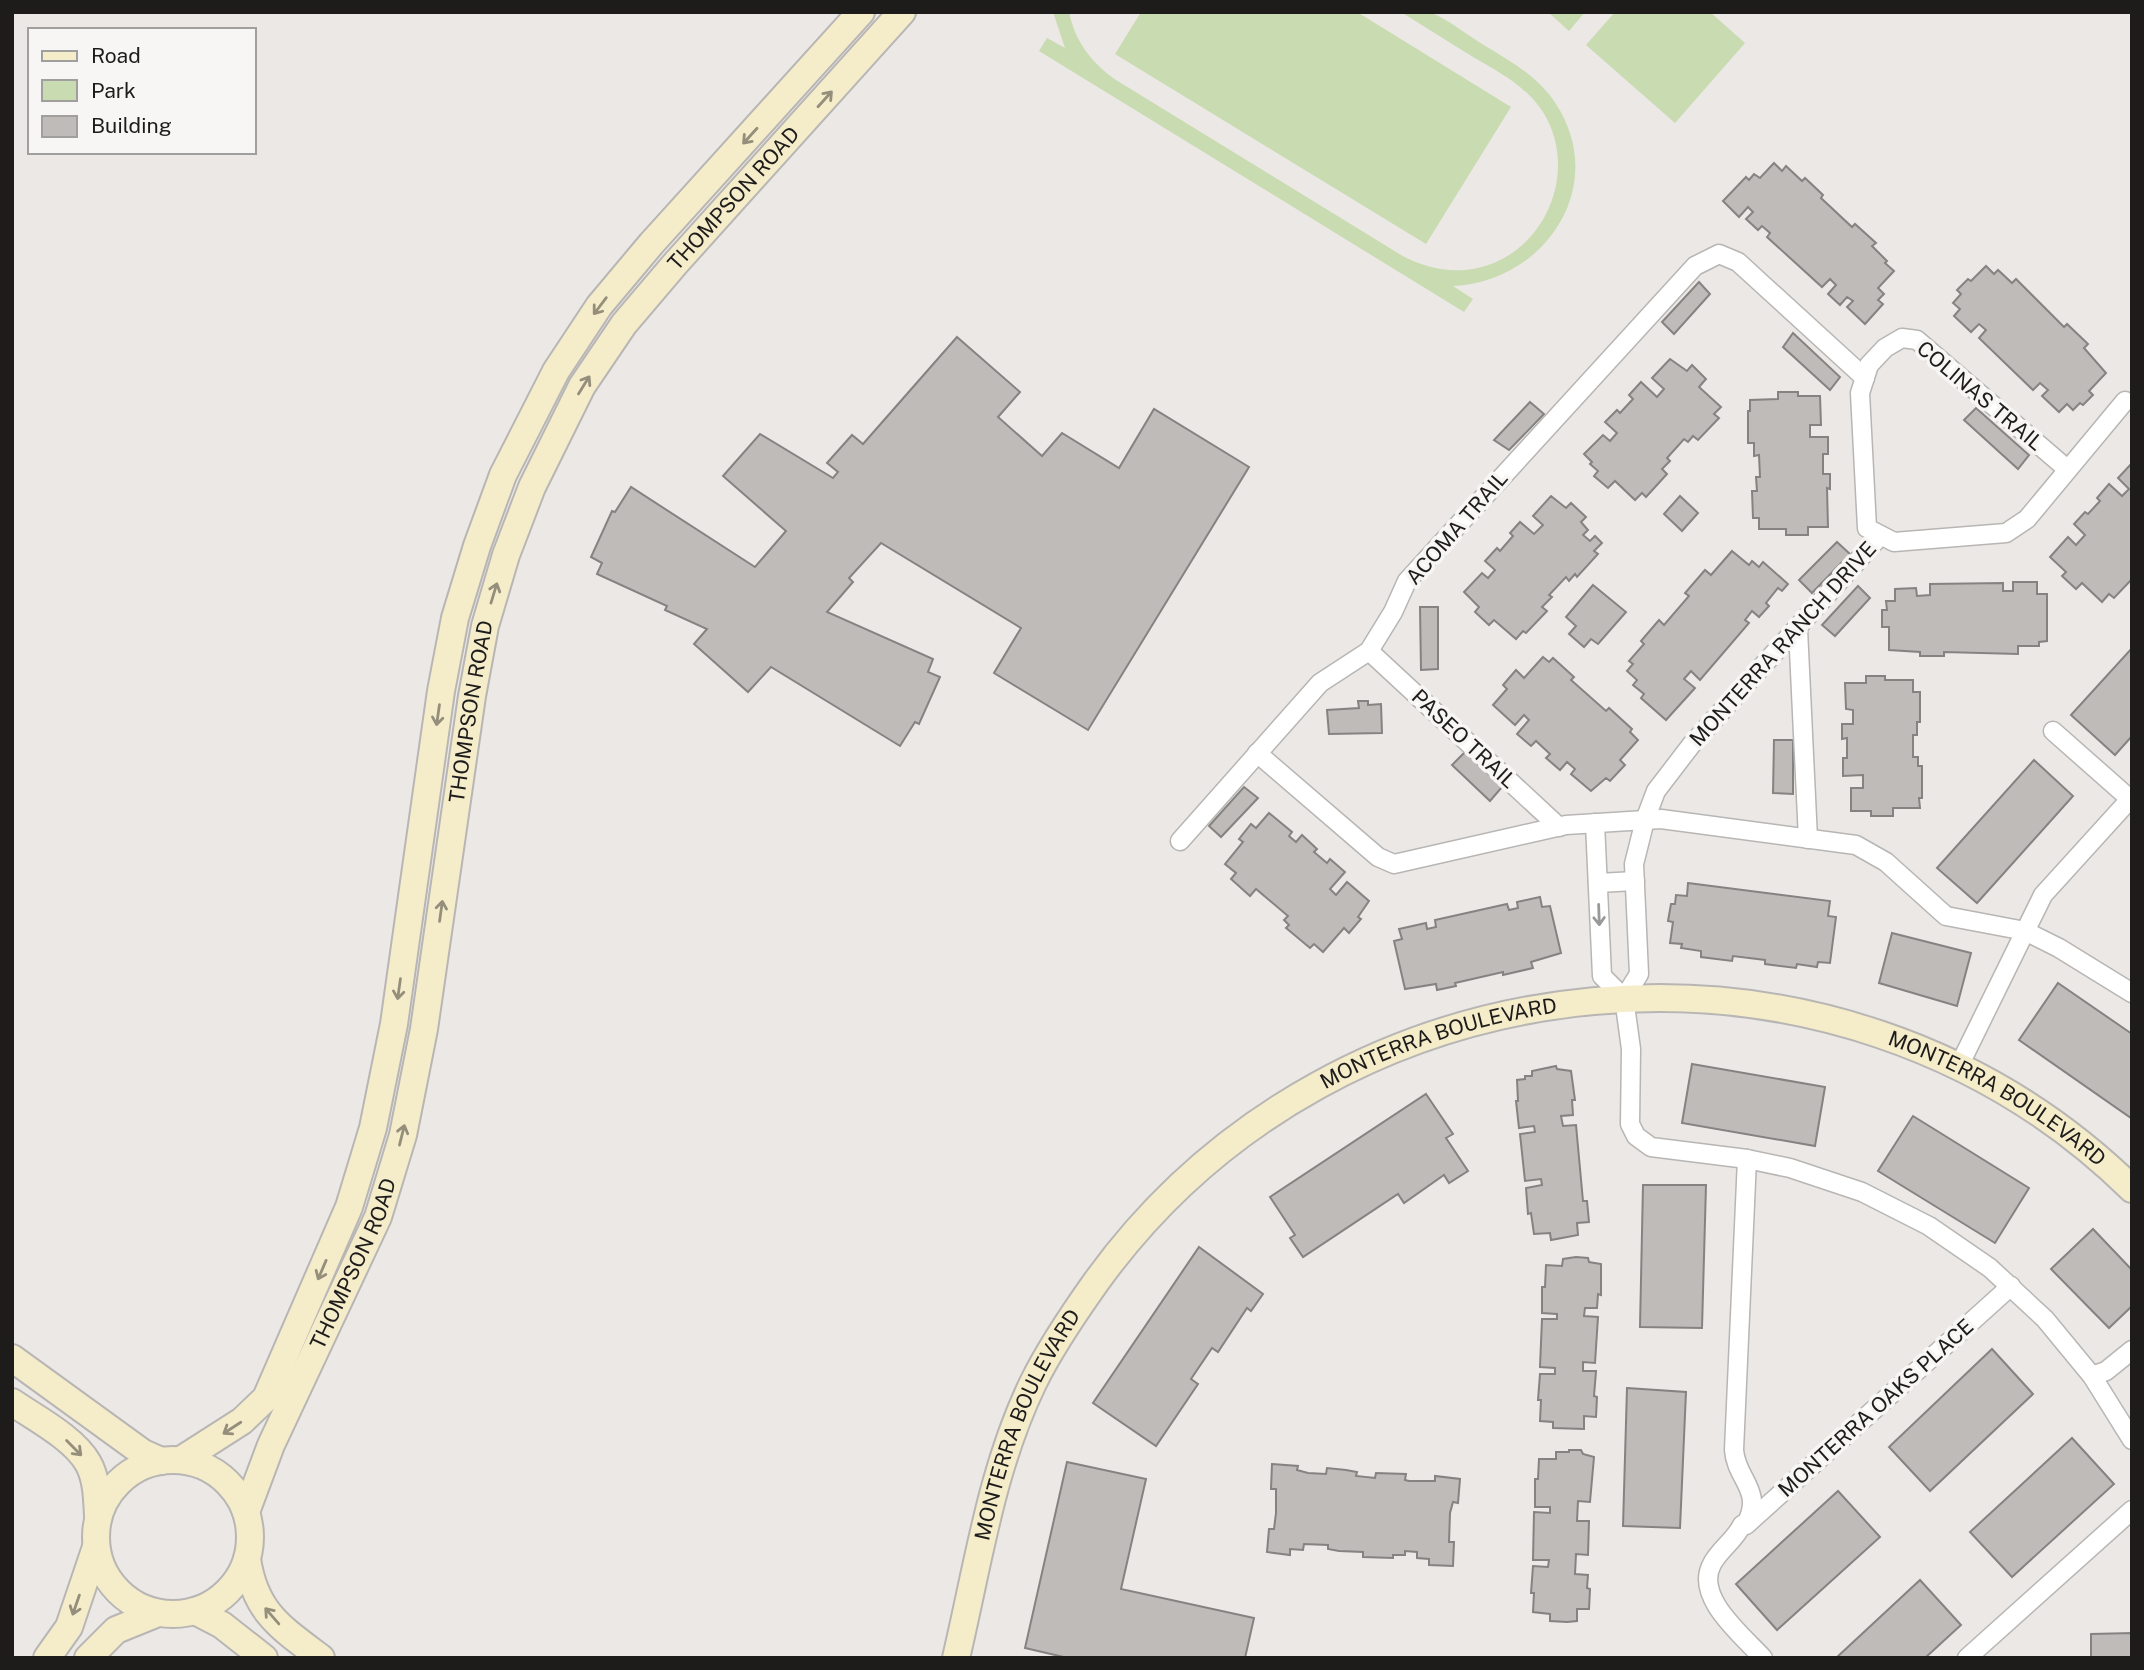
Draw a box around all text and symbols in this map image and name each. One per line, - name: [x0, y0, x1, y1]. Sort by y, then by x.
- legend: [28, 28, 256, 154]
- text: Road: [91, 43, 141, 68]
- text: Park: [91, 78, 136, 103]
- one-way arrow: [817, 90, 833, 108]
- text: Building: [91, 113, 172, 138]
- street label: THOMPSON ROAD: [662, 121, 805, 275]
- one-way arrow: [742, 126, 758, 144]
- one-way arrow: [592, 297, 607, 315]
- street label: COLINAS TRAIL: [1912, 335, 2049, 456]
- one-way arrow: [578, 375, 592, 395]
- street label: ACOMA TRAIL: [1400, 466, 1513, 590]
- street label: MONTERRA RANCH DRIVE: [1684, 536, 1881, 751]
- one-way arrow: [489, 582, 502, 604]
- street label: THOMPSON ROAD: [444, 618, 498, 804]
- street label: PASEO TRAIL: [1407, 684, 1522, 793]
- one-way arrow: [431, 704, 444, 726]
- one-way arrow: [435, 900, 448, 923]
- one-way arrow: [1592, 904, 1605, 927]
- one-way arrow: [392, 977, 405, 1000]
- street label: MONTERRA BOULEVARD: [1316, 993, 1558, 1094]
- street label: MONTERRA BOULEVARD: [1885, 1025, 2111, 1171]
- one-way arrow: [396, 1124, 409, 1147]
- street label: THOMPSON ROAD: [305, 1175, 401, 1353]
- one-way arrow: [315, 1259, 328, 1280]
- street label: MONTERRA BOULEVARD: [969, 1304, 1085, 1543]
- street label: MONTERRA OAKS PLACE: [1773, 1313, 1978, 1502]
- one-way arrow: [223, 1420, 242, 1435]
- one-way arrow: [65, 1439, 82, 1456]
- one-way arrow: [69, 1594, 82, 1616]
- one-way arrow: [264, 1608, 280, 1626]

